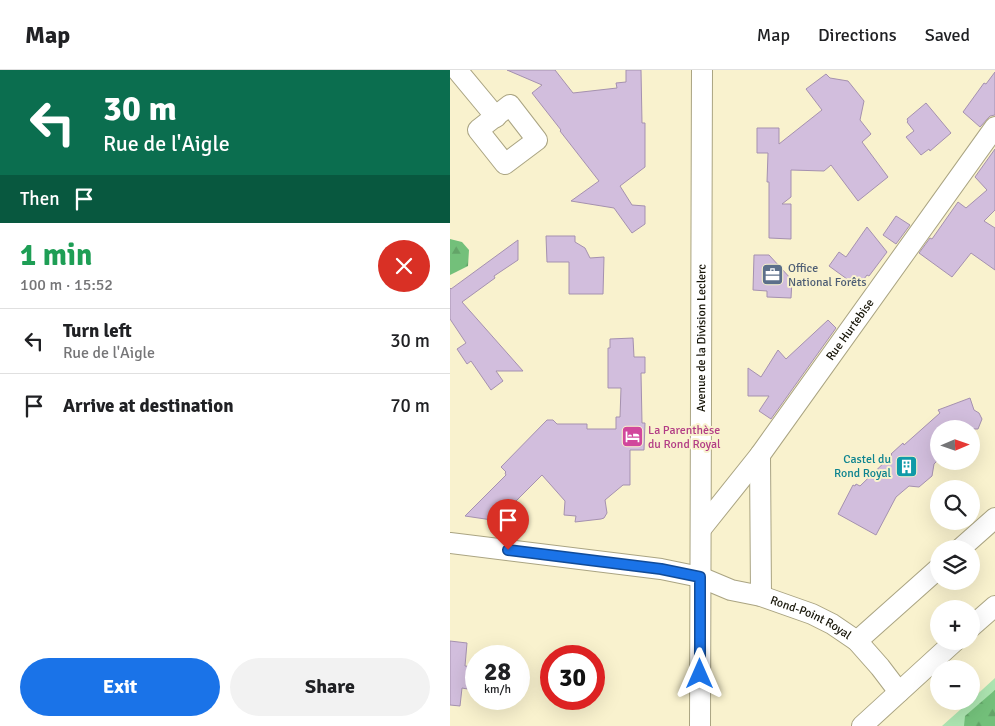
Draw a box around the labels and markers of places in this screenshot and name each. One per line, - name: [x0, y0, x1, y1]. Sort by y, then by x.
- place label: Office National Forêts: [788, 261, 867, 290]
- office icon: Office National Forêts: [760, 263, 784, 287]
- place label: La Parenthèse du Rond Royal: [648, 423, 721, 452]
- hotel icon: La Parenthèse du Rond Royal: [620, 425, 644, 449]
- place label: Castel du Rond Royal: [834, 452, 891, 481]
- building icon: Castel du Rond Royal: [895, 454, 919, 478]
- pin: [487, 499, 529, 550]

